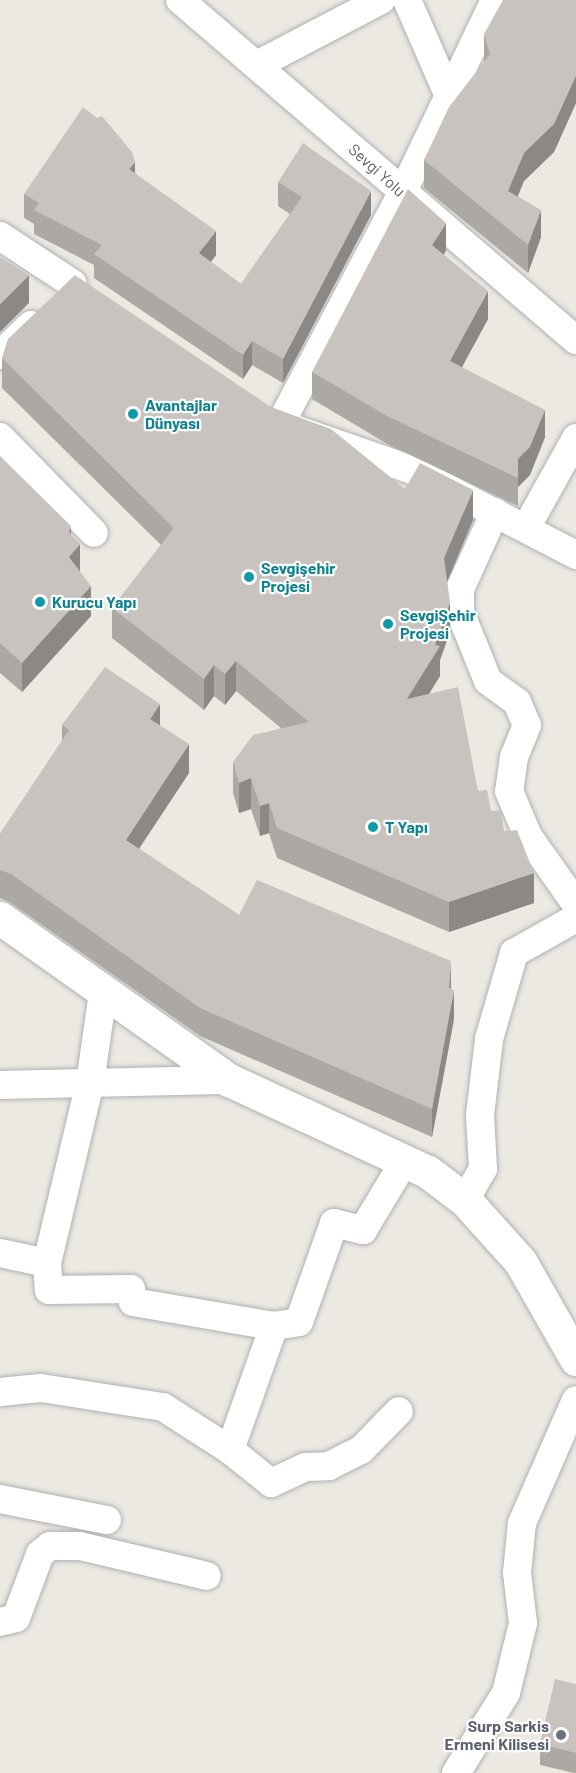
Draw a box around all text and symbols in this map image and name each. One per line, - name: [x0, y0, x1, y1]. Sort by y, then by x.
- street label: Sevgi Yolu: [345, 140, 409, 200]
- place label: Avantajlar Dünyası: [145, 395, 217, 433]
- marker: Avantajlar Dünyası: [126, 407, 140, 421]
- place label: Sevgişehir Projesi: [261, 558, 335, 596]
- marker: Sevgişehir Projesi: [242, 570, 256, 584]
- place label: Kurucu Yapı: [52, 592, 136, 612]
- marker: Kurucu Yapı: [33, 595, 47, 609]
- place label: SevgiŞehir Projesi: [400, 605, 476, 643]
- marker: SevgiŞehir Projesi: [381, 617, 395, 631]
- place label: T Yapı: [385, 817, 428, 837]
- marker: T Yapı: [366, 820, 380, 834]
- place label: Surp Sarkis Ermeni Kilisesi: [445, 1716, 549, 1754]
- marker: Surp Sarkis Ermeni Kilisesi: [554, 1728, 568, 1742]

